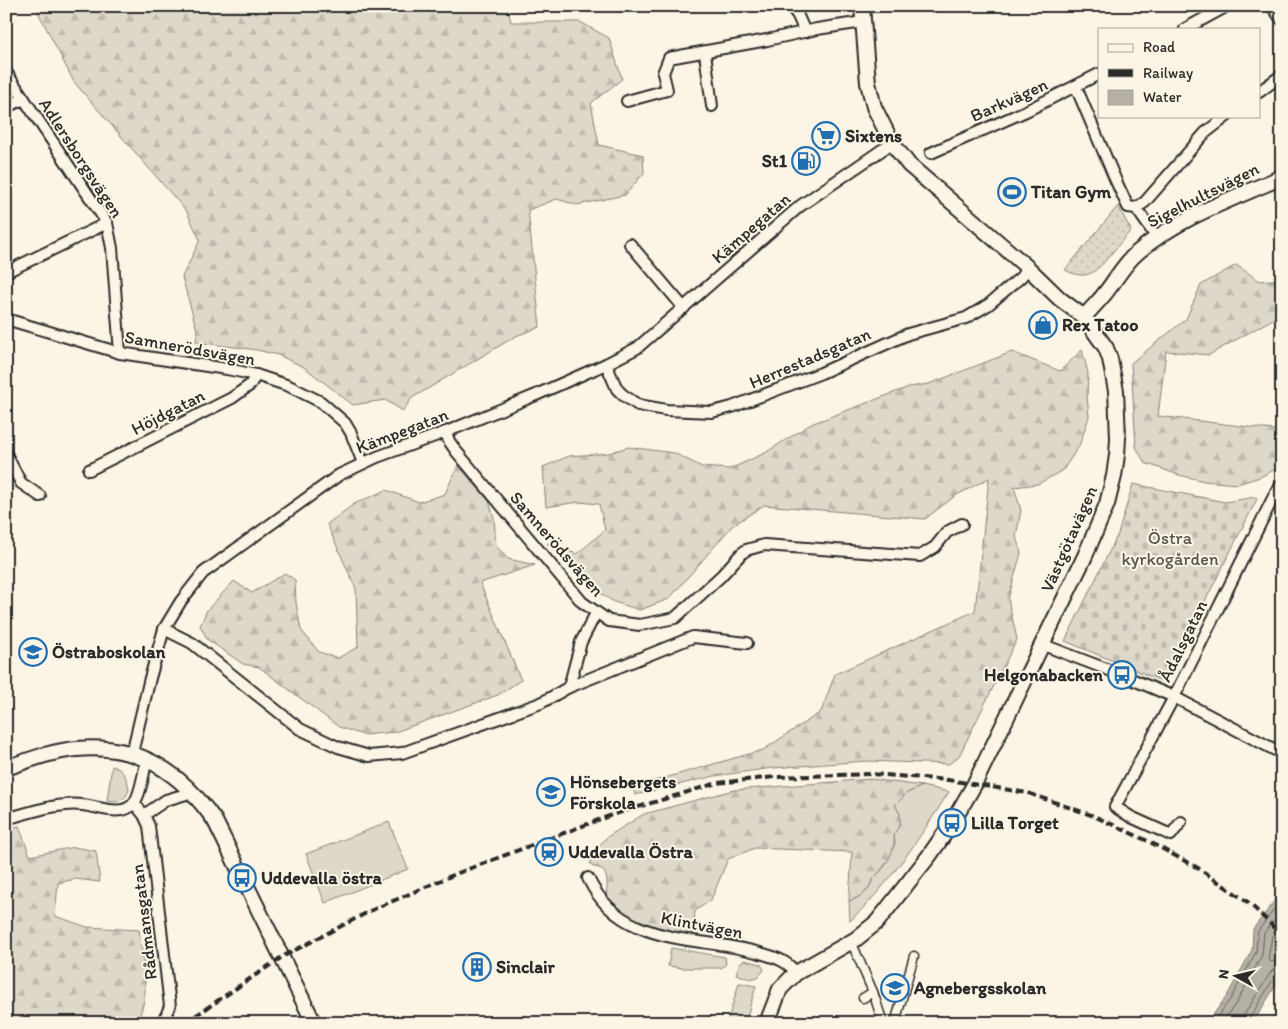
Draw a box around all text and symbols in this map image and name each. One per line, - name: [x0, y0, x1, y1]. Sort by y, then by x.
- legend: [1098, 28, 1260, 118]
- text: Road: [1143, 38, 1176, 56]
- text: Railway: [1143, 64, 1193, 82]
- street label: Barkvägen: [967, 73, 1051, 127]
- text: Water: [1143, 88, 1182, 106]
- street label: Adlersborgsvägen: [34, 94, 128, 222]
- supermarket icon: Sixtens: [811, 121, 841, 151]
- place label: Sixtens: [845, 125, 902, 147]
- fuel station icon: St1: [791, 146, 821, 176]
- place label: St1: [762, 150, 788, 172]
- street label: Sigelhultsvägen: [1143, 157, 1263, 233]
- sports icon: Titan Gym: [997, 177, 1027, 207]
- place label: Titan Gym: [1030, 181, 1112, 203]
- street label: Kämpegatan: [707, 188, 795, 268]
- shop icon: Rex Tatoo: [1028, 310, 1058, 340]
- place label: Rex Tatoo: [1062, 314, 1138, 336]
- street label: Herrestadsgatan: [746, 323, 874, 393]
- street label: Samnerödsvägen: [123, 326, 257, 370]
- street label: Höjdgatan: [128, 384, 209, 440]
- street label: Kämpegatan: [353, 403, 452, 459]
- street label: Västgötavägen: [1036, 482, 1102, 596]
- street label: Samnerödsvägen: [505, 487, 609, 601]
- park label: Östra kyrkogården: [1121, 527, 1219, 570]
- street label: Ådalsgatan: [1154, 596, 1212, 686]
- school or university icon: Östraboskolan: [18, 637, 48, 667]
- place label: Östraboskolan: [52, 641, 166, 663]
- bus stop icon: Helgonabacken: [1107, 660, 1137, 690]
- place label: Helgonabacken: [984, 664, 1104, 686]
- place label: Hönsebergets Förskola: [570, 771, 676, 814]
- school or university icon: Hönsebergets Förskola: [536, 777, 566, 807]
- bus stop icon: Lilla Torget: [937, 808, 967, 838]
- place label: Lilla Torget: [971, 812, 1059, 834]
- station icon: Uddevalla Östra: [534, 837, 564, 867]
- place label: Uddevalla Östra: [568, 841, 693, 863]
- street label: Rådmansgatan: [126, 863, 162, 981]
- bus stop icon: Uddevalla östra: [227, 863, 257, 893]
- place label: Uddevalla östra: [261, 867, 383, 889]
- street label: Klintvägen: [659, 906, 745, 944]
- building icon: Sinclair: [462, 952, 492, 982]
- north arrow: [1210, 952, 1260, 1002]
- place label: Sinclair: [496, 956, 556, 978]
- text: N: [1215, 968, 1233, 980]
- school or university icon: Agnebergsskolan: [880, 973, 910, 1003]
- place label: Agnebergsskolan: [913, 977, 1047, 999]

